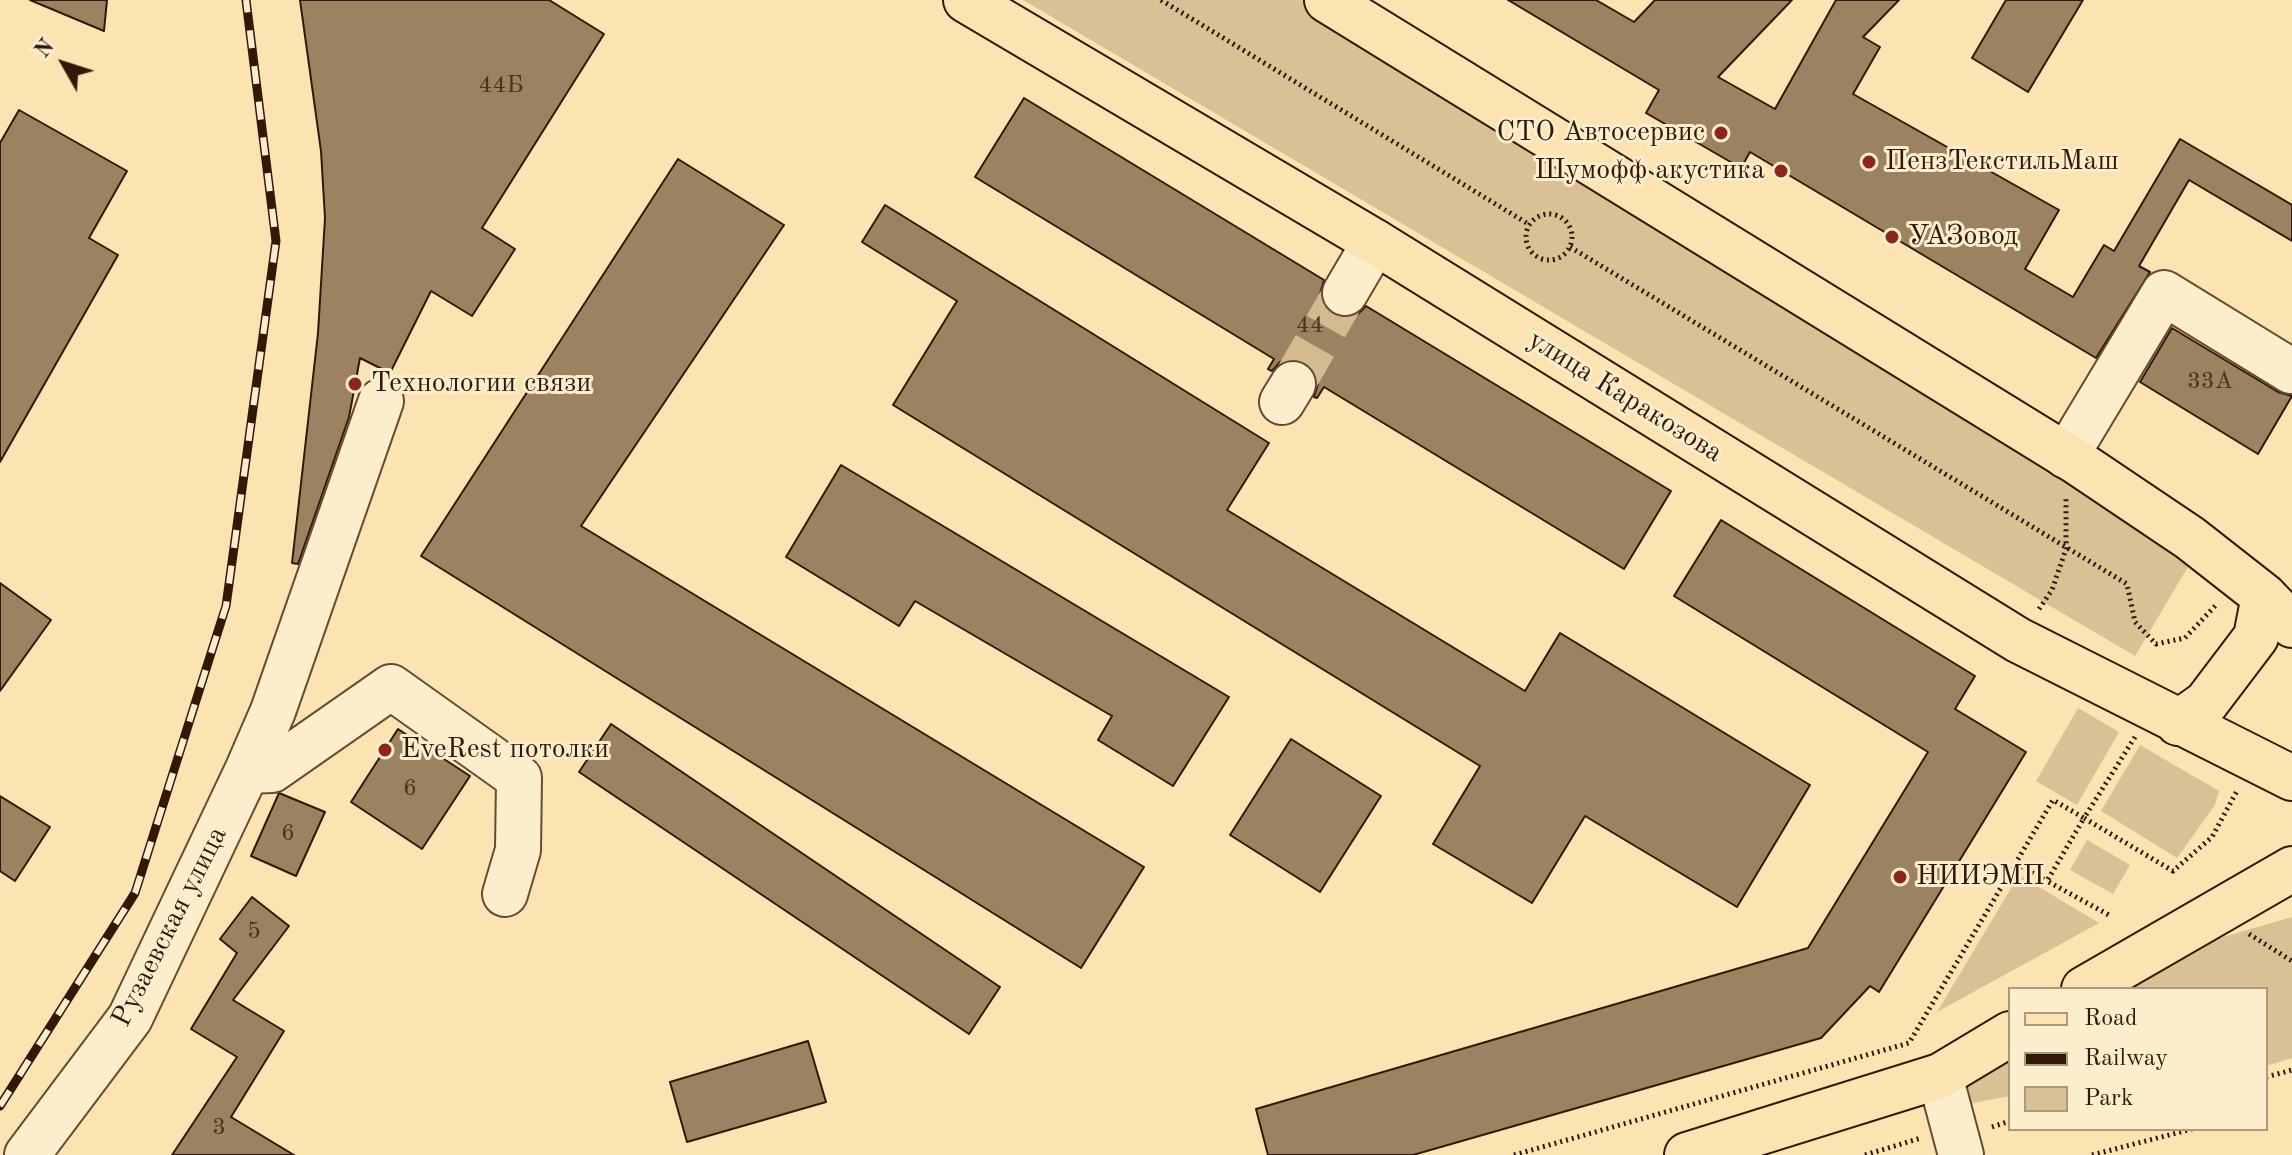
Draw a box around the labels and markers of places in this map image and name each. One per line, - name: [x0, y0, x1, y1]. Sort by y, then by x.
- place label: СТО Автосервис: [1497, 116, 1705, 150]
- marker: СТО Автосервис: [1712, 124, 1730, 142]
- place label: ПензТекстильМаш: [1885, 145, 2119, 179]
- marker: ПензТекстильМаш: [1860, 153, 1878, 171]
- place label: Шумофф акустика: [1535, 154, 1765, 188]
- marker: Шумофф акустика: [1772, 162, 1790, 180]
- place label: УАЗовод: [1908, 220, 2018, 254]
- marker: УАЗовод: [1883, 228, 1901, 246]
- place label: Технологии связи: [371, 367, 591, 401]
- marker: Технологии связи: [346, 375, 364, 393]
- place label: EveRest потолки: [401, 733, 609, 767]
- marker: EveRest потолки: [376, 741, 394, 759]
- place label: НИИЭМП: [1916, 860, 2045, 894]
- marker: НИИЭМП: [1891, 868, 1909, 886]

